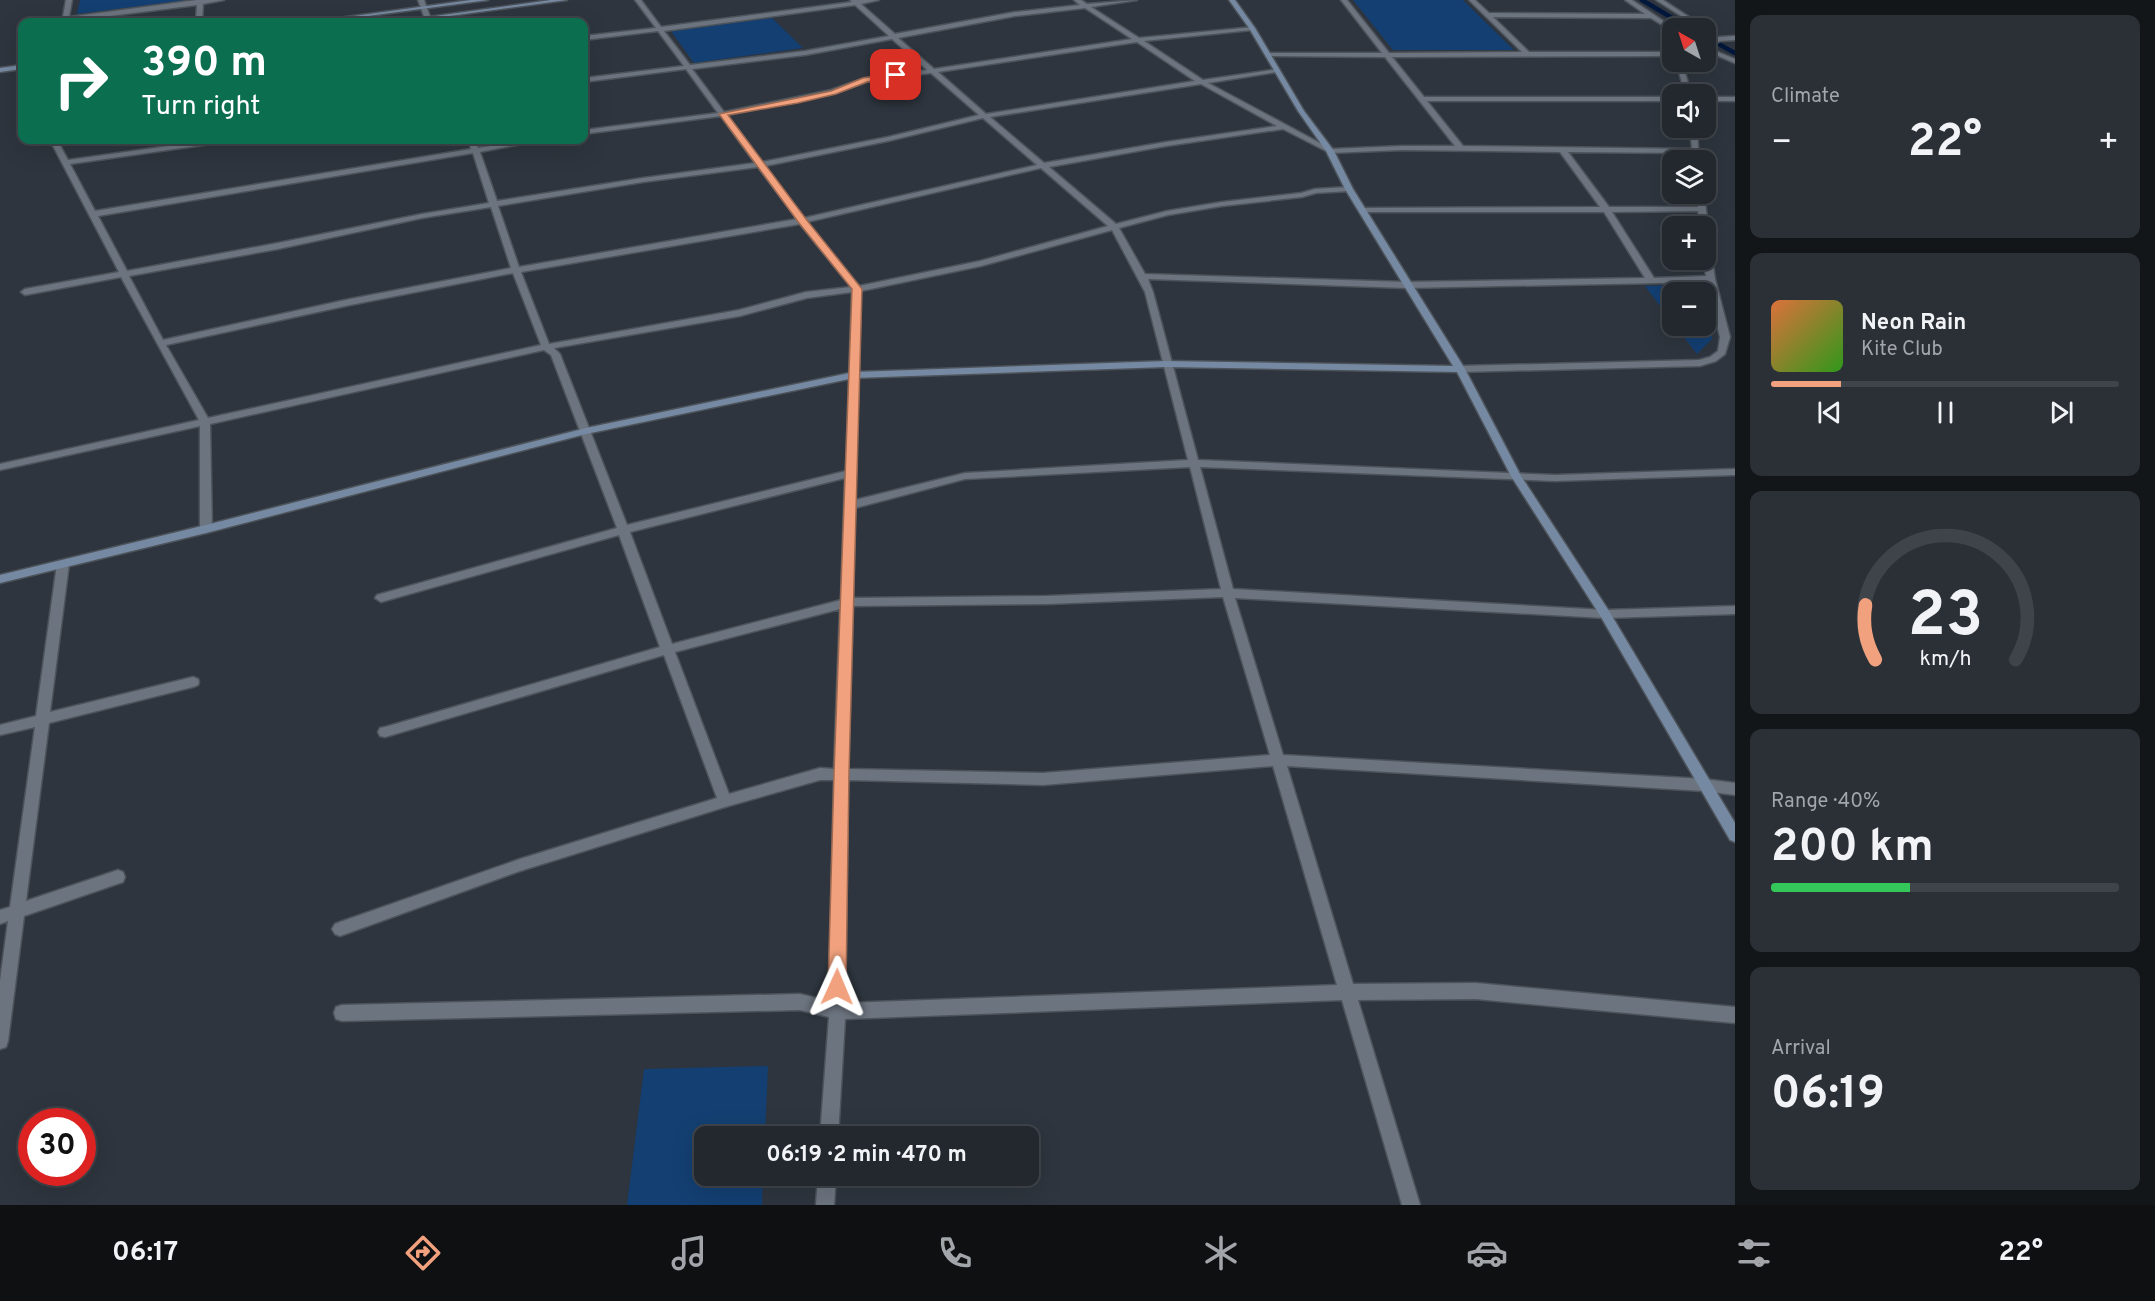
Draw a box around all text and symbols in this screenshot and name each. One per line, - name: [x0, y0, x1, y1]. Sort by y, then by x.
- north arrow: [1662, 18, 1716, 72]
- map controls: [1662, 18, 1716, 336]
- text: 390 m: [141, 38, 267, 91]
- icon: right: [42, 42, 120, 120]
- pin: [870, 49, 921, 100]
- icon: arrive: [879, 58, 912, 91]
- button: sound: [1662, 84, 1716, 138]
- text: Climate: [1771, 84, 1840, 110]
- text: Turn right: [141, 90, 260, 124]
- text: 22°: [1908, 115, 1982, 172]
- text: −: [1771, 123, 1792, 165]
- text: +: [2098, 123, 2119, 165]
- button: layers: [1662, 150, 1716, 204]
- button: +: [1662, 216, 1716, 270]
- button: −: [1662, 282, 1716, 336]
- text: Neon Rain: [1861, 310, 1966, 337]
- text: Kite Club: [1861, 337, 1943, 363]
- icon: previous: [1813, 396, 1846, 429]
- icon: pause: [1929, 396, 1962, 429]
- icon: next: [2045, 396, 2078, 429]
- text: 23: [1907, 579, 1983, 658]
- text: km/h: [1919, 646, 1971, 673]
- text: Range · 40%: [1771, 789, 1880, 815]
- text: 200 km: [1771, 820, 1934, 877]
- position arrow: [805, 955, 869, 1019]
- text: Arrival: [1771, 1036, 1831, 1062]
- text: 06:19: [1771, 1067, 1885, 1124]
- speed limit sign: 30: [18, 1108, 96, 1186]
- text: 06:19 · 2 min · 470 m: [766, 1142, 967, 1169]
- icon: directions: [402, 1232, 444, 1274]
- icon: music: [668, 1232, 710, 1274]
- icon: phone: [934, 1232, 976, 1274]
- icon: climate: [1200, 1232, 1242, 1274]
- icon: car: [1466, 1232, 1508, 1274]
- icon: filters: [1733, 1232, 1775, 1274]
- text: 06:17: [112, 1236, 178, 1270]
- text: 22°: [1999, 1236, 2043, 1270]

